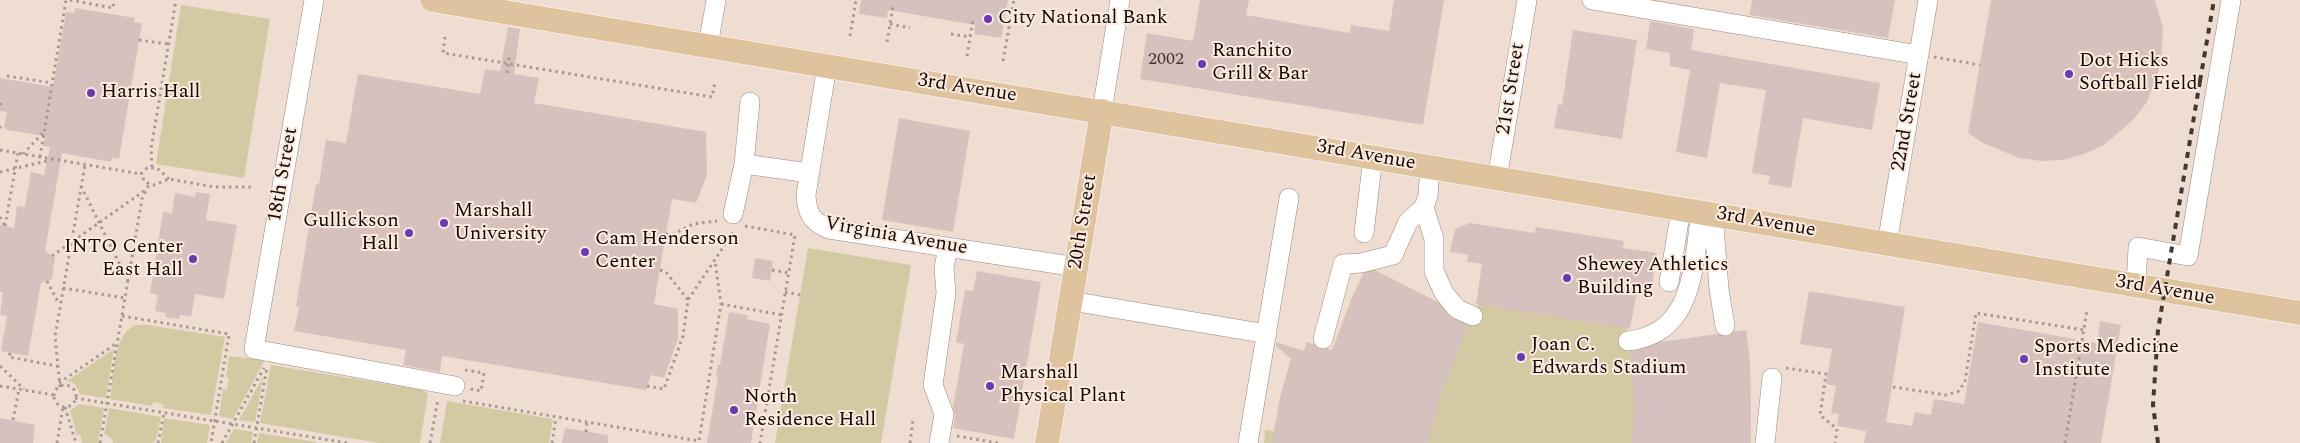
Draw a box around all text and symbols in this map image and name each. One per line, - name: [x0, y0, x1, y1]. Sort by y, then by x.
- place label: City National Bank: [998, 7, 1168, 31]
- marker: City National Bank: [982, 13, 994, 25]
- place label: Ranchito Grill & Bar: [1212, 40, 1308, 87]
- street label: 21st Street: [1493, 41, 1531, 137]
- house number: 2002: [1148, 49, 1184, 71]
- place label: Dot Hicks Softball Field: [2079, 50, 2198, 97]
- marker: Ranchito Grill & Bar: [1196, 58, 1208, 70]
- marker: Dot Hicks Softball Field: [2063, 68, 2075, 80]
- street label: 3rd Avenue: [916, 69, 1018, 109]
- street label: 22nd Street: [1887, 71, 1929, 173]
- place label: Harris Hall: [101, 81, 200, 105]
- marker: Harris Hall: [85, 87, 97, 99]
- street label: 18th Street: [264, 126, 304, 224]
- street label: 3rd Avenue: [1315, 135, 1417, 177]
- street label: 20th Street: [1065, 173, 1103, 271]
- place label: Marshall University: [454, 200, 546, 247]
- street label: 3rd Avenue: [1715, 202, 1817, 244]
- place label: Gullickson Hall: [303, 210, 399, 257]
- street label: Virginia Avenue: [823, 213, 969, 261]
- marker: Marshall University: [438, 217, 450, 229]
- marker: Gullickson Hall: [403, 227, 415, 239]
- place label: Cam Henderson Center: [595, 228, 739, 275]
- place label: INTO Center East Hall: [64, 236, 183, 283]
- marker: Cam Henderson Center: [579, 246, 591, 258]
- marker: INTO Center East Hall: [187, 253, 199, 265]
- place label: Shewey Athletics Building: [1577, 254, 1729, 301]
- street label: 3rd Avenue: [2114, 270, 2216, 312]
- marker: Shewey Athletics Building: [1561, 272, 1573, 284]
- place label: Joan C. Edwards Stadium: [1531, 334, 1686, 381]
- place label: Sports Medicine Institute: [2034, 336, 2179, 383]
- marker: Joan C. Edwards Stadium: [1515, 351, 1527, 363]
- marker: Sports Medicine Institute: [2018, 353, 2030, 365]
- place label: Marshall Physical Plant: [1000, 362, 1126, 409]
- marker: Marshall Physical Plant: [984, 380, 996, 392]
- place label: North Residence Hall: [744, 386, 876, 433]
- marker: North Residence Hall: [728, 404, 740, 416]

